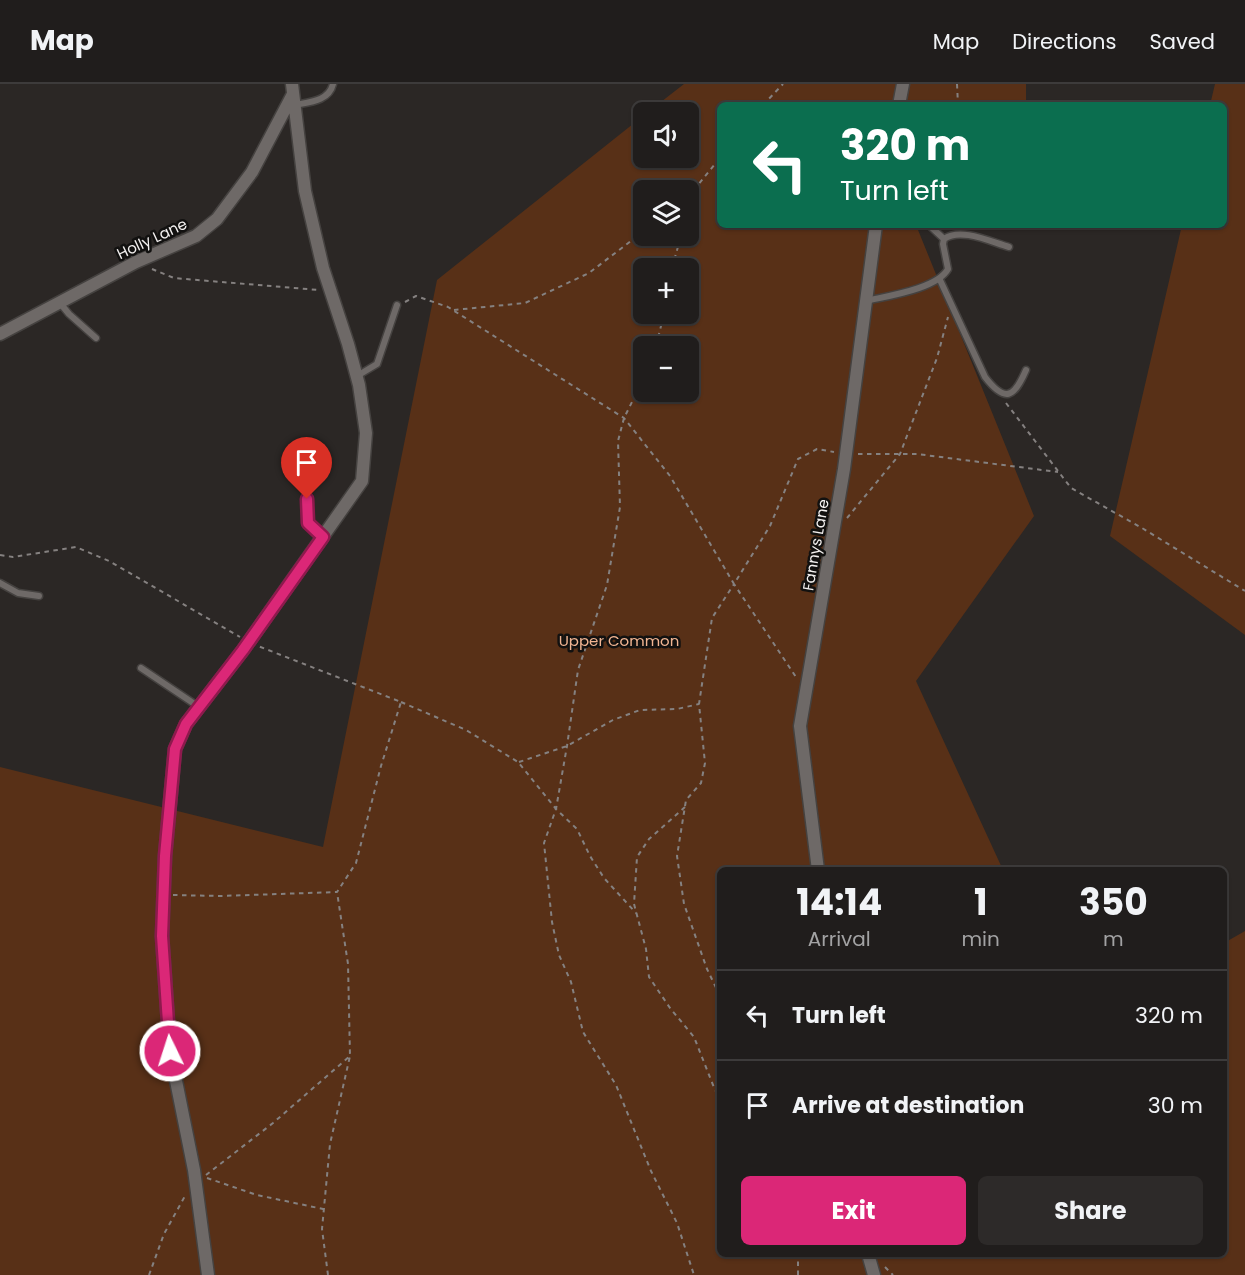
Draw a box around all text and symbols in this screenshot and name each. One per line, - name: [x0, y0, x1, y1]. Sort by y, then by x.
- text: Map: [30, 21, 94, 60]
- text: Map: [933, 27, 979, 56]
- text: Directions: [1012, 27, 1116, 56]
- text: Saved: [1149, 27, 1215, 56]
- map controls: [633, 102, 699, 402]
- button: sound: [633, 102, 699, 168]
- text: 320 m: [840, 116, 970, 175]
- icon: left: [741, 126, 819, 204]
- text: Turn left: [840, 172, 949, 209]
- button: layers: [633, 180, 699, 246]
- street label: Holly Lane: [113, 213, 190, 264]
- button: +: [633, 258, 699, 324]
- button: −: [633, 336, 699, 402]
- pin: [281, 437, 332, 499]
- icon: arrive: [290, 446, 323, 479]
- street label: Fannys Lane: [797, 497, 834, 592]
- park label: Upper Common: [559, 630, 679, 651]
- text: 14:14: [796, 877, 882, 928]
- text: 1: [974, 877, 987, 928]
- text: 350: [1079, 877, 1148, 928]
- text: Arrival: [808, 925, 871, 953]
- text: min: [962, 925, 1000, 953]
- text: m: [1103, 925, 1124, 953]
- icon: left: [741, 999, 774, 1032]
- text: Turn left: [792, 1000, 886, 1031]
- text: 320 m: [1135, 1000, 1203, 1031]
- position arrow: [138, 1019, 202, 1083]
- icon: arrive: [741, 1089, 774, 1122]
- text: Arrive at destination: [792, 1090, 1024, 1121]
- text: 30 m: [1148, 1090, 1203, 1121]
- button: Exit: [741, 1176, 966, 1245]
- button: Share: [978, 1176, 1203, 1245]

